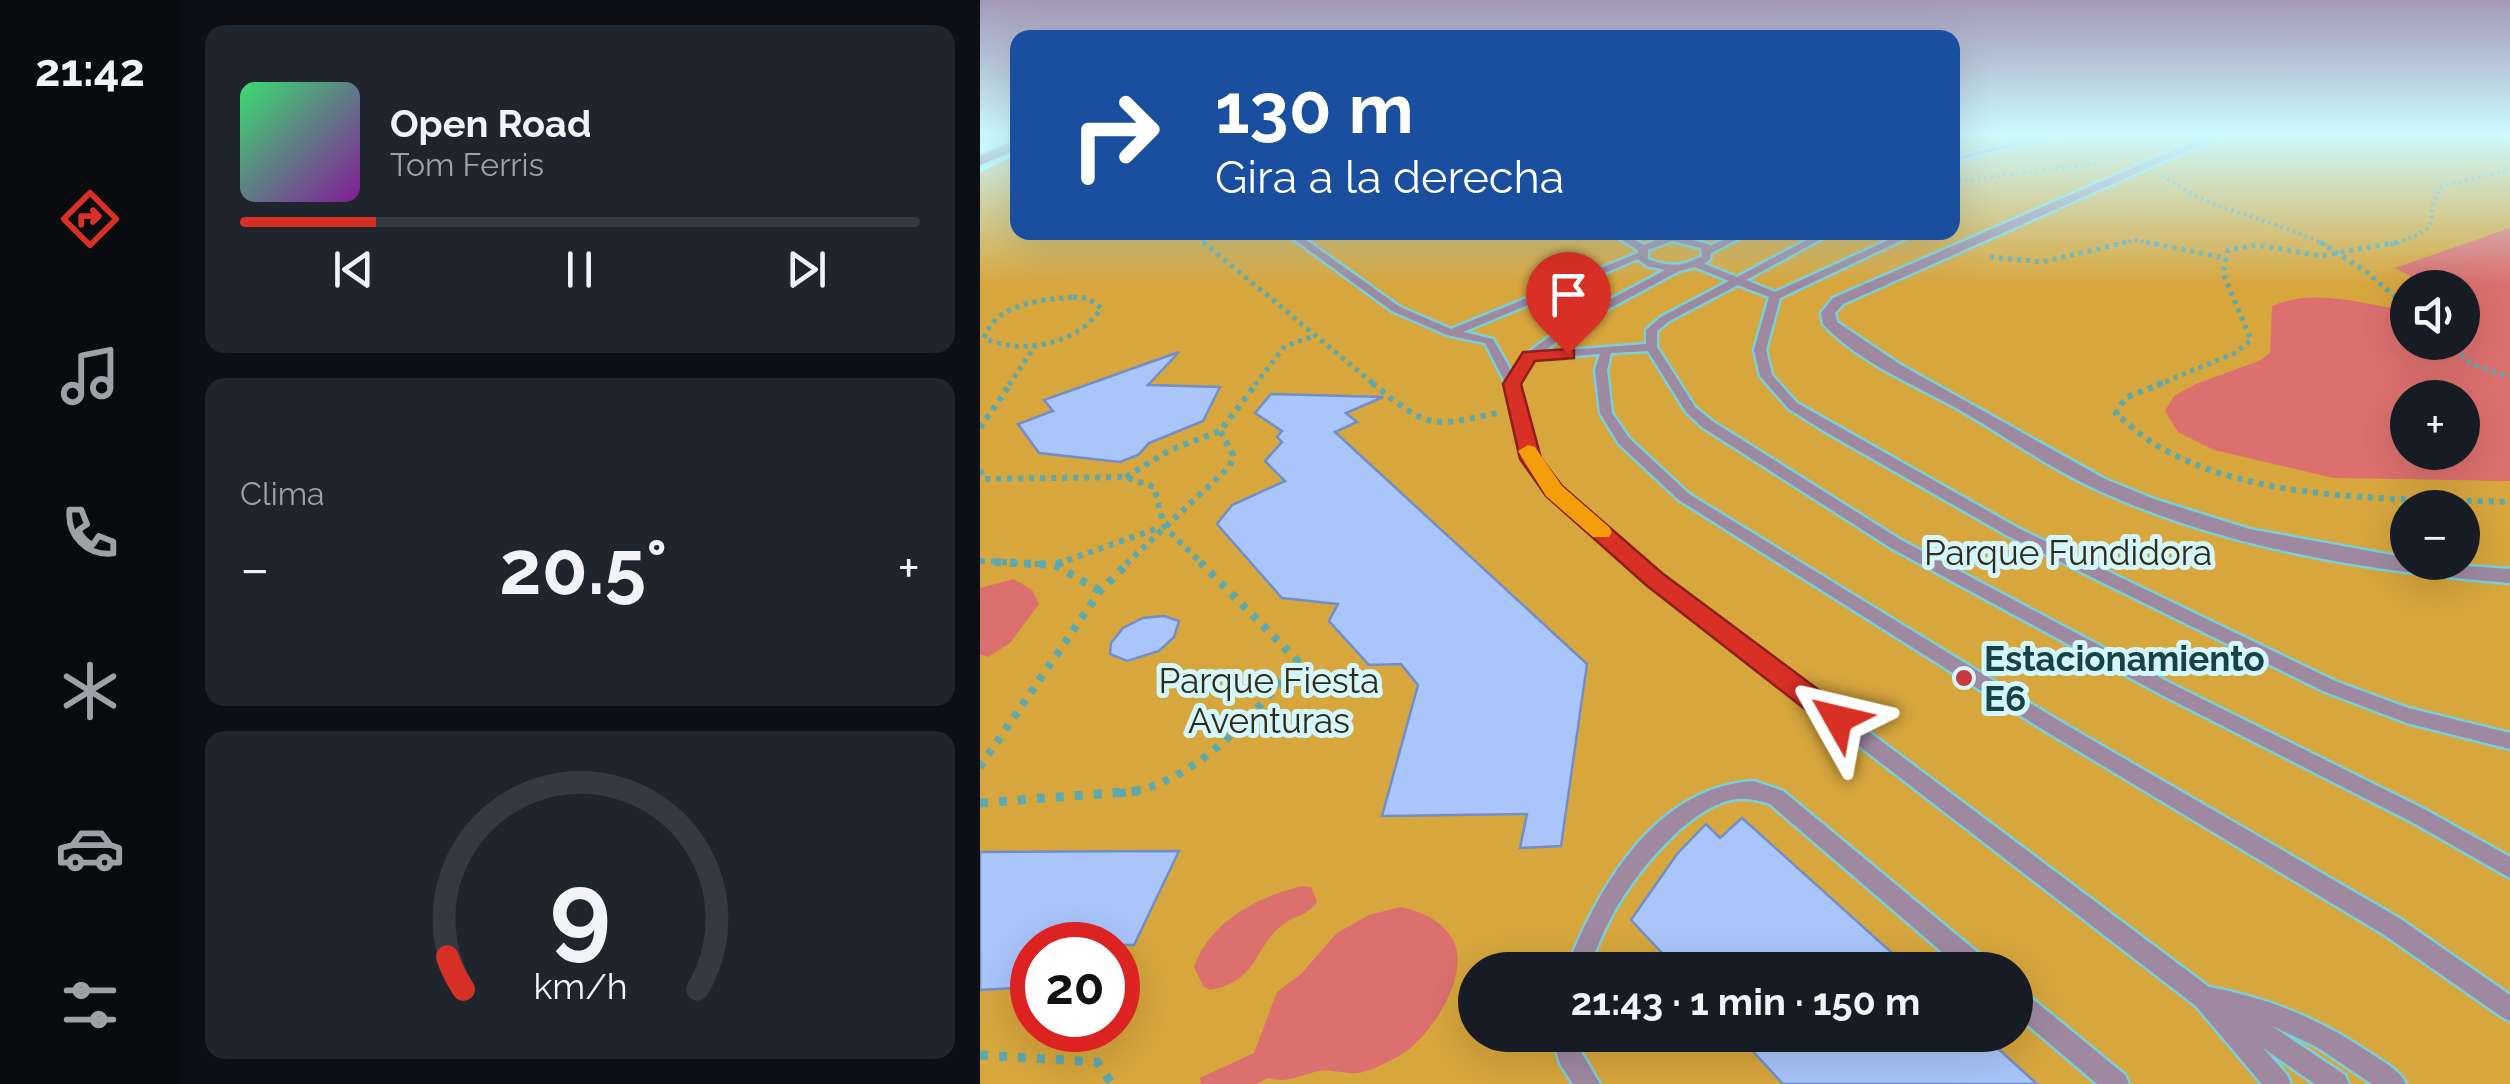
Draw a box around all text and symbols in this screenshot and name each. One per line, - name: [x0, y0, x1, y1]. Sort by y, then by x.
- text: 21:42: [35, 44, 145, 97]
- text: 130 m: [1215, 67, 1414, 149]
- icon: right: [1050, 70, 1180, 200]
- text: Open Road: [390, 101, 591, 146]
- text: Tom Ferris: [390, 146, 544, 183]
- text: Gira a la derecha: [1215, 151, 1564, 204]
- icon: directions: [55, 184, 125, 254]
- icon: previous: [326, 242, 381, 297]
- icon: pause: [552, 242, 607, 297]
- icon: next: [779, 242, 834, 297]
- pin: [1526, 252, 1611, 355]
- icon: arrive: [1541, 267, 1596, 322]
- map controls: [2390, 270, 2480, 580]
- button: sound: [2390, 270, 2480, 360]
- icon: music: [55, 341, 125, 411]
- button: +: [2390, 380, 2480, 470]
- text: Clima: [240, 475, 324, 512]
- button: −: [2390, 490, 2480, 580]
- icon: phone: [55, 498, 125, 568]
- text: 20.5°: [499, 523, 667, 612]
- park label: Parque Fundidora: [1924, 532, 2212, 573]
- text: −: [240, 536, 270, 601]
- text: +: [897, 536, 920, 601]
- place label: Estacionamiento E6: [1984, 638, 2265, 719]
- icon: climate: [55, 656, 125, 726]
- park label: Parque Fiesta Aventuras: [1159, 660, 1379, 741]
- position arrow: [1786, 667, 1890, 771]
- marker: Estacionamiento E6: [1953, 667, 1975, 689]
- icon: car: [55, 813, 125, 883]
- text: 9: [549, 849, 611, 971]
- speed limit sign: 20: [1010, 922, 1140, 1052]
- text: km/h: [533, 965, 627, 1007]
- icon: filters: [55, 970, 125, 1040]
- text: 21:43 · 1 min · 150 m: [1571, 979, 1920, 1024]

